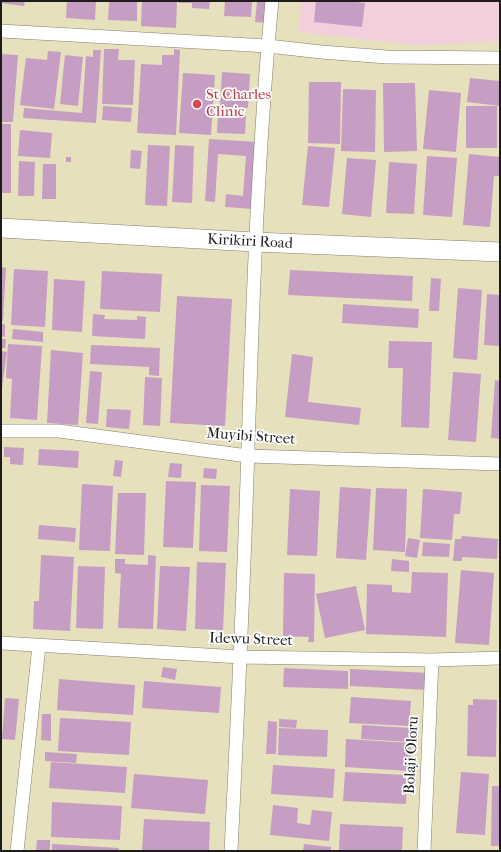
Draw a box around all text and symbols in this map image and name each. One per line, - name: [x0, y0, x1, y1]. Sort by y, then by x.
- place label: St Charles Clinic: [206, 86, 271, 121]
- marker: St Charles Clinic: [191, 98, 203, 110]
- street label: Kirikiri Road: [207, 231, 293, 253]
- street label: Muyibi Street: [206, 425, 296, 449]
- street label: Idewu Street: [209, 630, 293, 650]
- street label: Bolaji Oloru: [401, 716, 423, 794]

